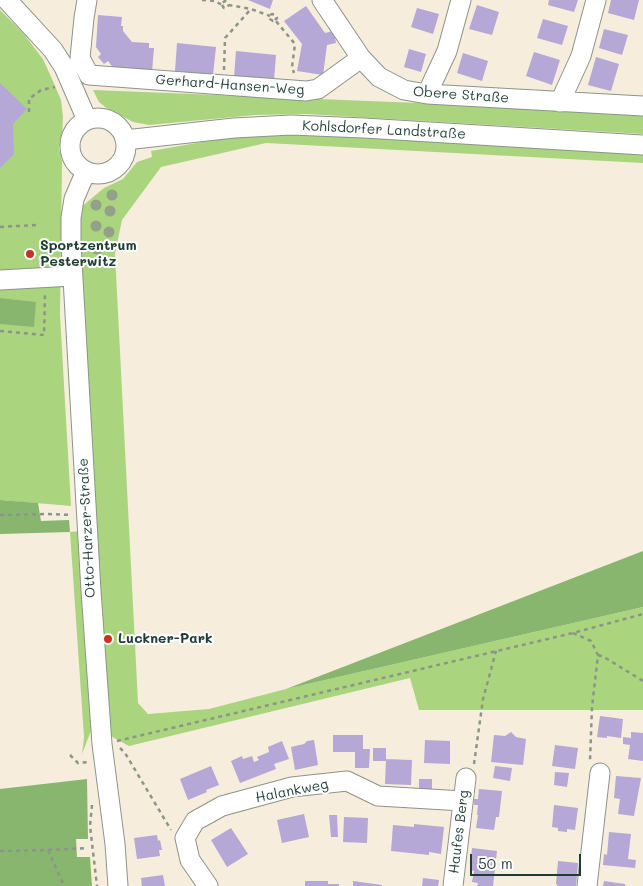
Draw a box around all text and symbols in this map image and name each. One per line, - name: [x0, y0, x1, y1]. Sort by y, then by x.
- street label: Gerhard-Hansen-Weg: [155, 71, 305, 99]
- street label: Obere Straße: [412, 83, 510, 107]
- street label: Kohlsdorfer Landstraße: [302, 117, 466, 143]
- place label: Sportzentrum Pesterwitz: [40, 238, 137, 270]
- marker: Sportzentrum Pesterwitz: [24, 248, 36, 260]
- street label: Otto-Harzer-Straße: [75, 458, 99, 598]
- place label: Luckner-Park: [118, 631, 213, 647]
- marker: Luckner-Park: [102, 633, 114, 645]
- street label: Halankweg: [254, 776, 330, 806]
- street label: Haufes Berg: [446, 789, 472, 875]
- scale bar: [473, 844, 584, 876]
- text: 50 m: [478, 853, 513, 873]

